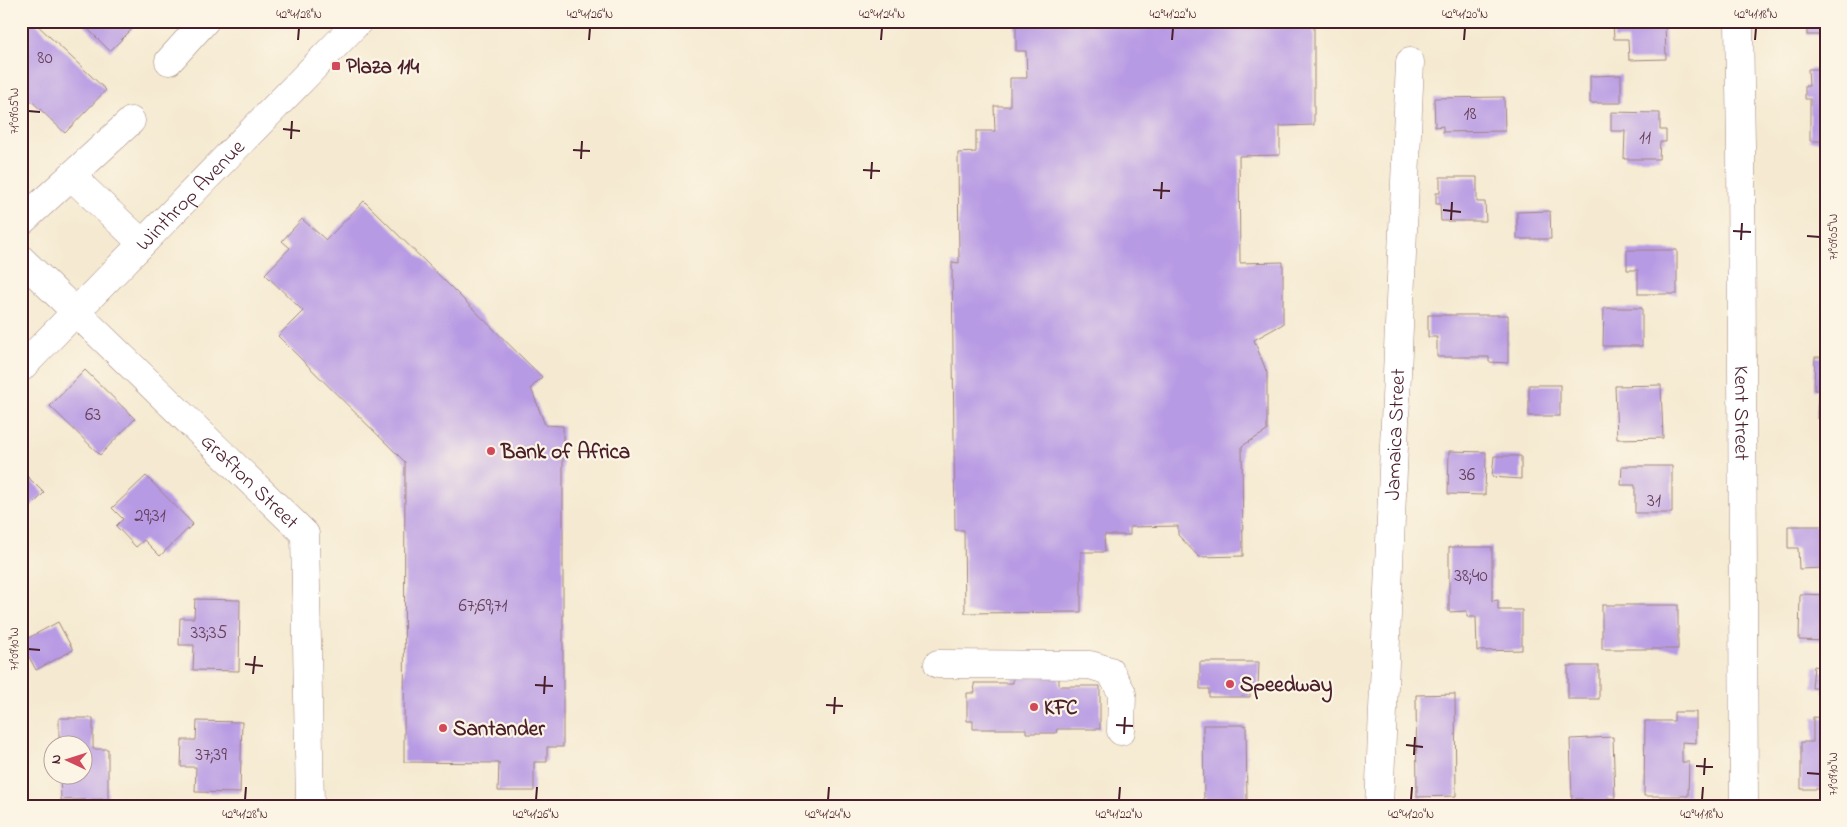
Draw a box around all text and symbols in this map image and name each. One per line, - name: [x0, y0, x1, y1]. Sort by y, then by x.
- text: 42°41'28"N: [276, 6, 322, 24]
- text: 42°41'26"N: [567, 6, 613, 24]
- text: 42°41'24"N: [859, 6, 905, 24]
- text: 42°41'22"N: [1150, 6, 1196, 24]
- text: 42°41'20"N: [1442, 6, 1488, 24]
- text: 42°41'18"N: [1734, 6, 1778, 24]
- house number: 80: [37, 45, 53, 72]
- place label: Plaza 114: [346, 53, 420, 83]
- marker: Plaza 114: [330, 60, 342, 72]
- text: 71°09'05"W: [6, 88, 24, 134]
- house number: 18: [1463, 101, 1477, 128]
- house number: 11: [1639, 125, 1651, 152]
- street label: Winthrop Avenue: [130, 133, 253, 259]
- text: 71°09'05"W: [1825, 214, 1843, 260]
- street label: Kent Street: [1725, 365, 1755, 461]
- street label: Jamaica Street: [1379, 368, 1414, 501]
- house number: 63: [85, 402, 101, 429]
- street label: Grafton Street: [193, 428, 305, 537]
- place label: Bank of Africa: [500, 438, 630, 468]
- marker: Bank of Africa: [485, 445, 497, 457]
- house number: 36: [1459, 462, 1475, 489]
- house number: 31: [1647, 488, 1661, 515]
- house number: 29;31: [134, 503, 166, 530]
- house number: 38;40: [1454, 563, 1488, 590]
- house number: 67;69;71: [458, 593, 508, 620]
- house number: 33;35: [191, 620, 228, 647]
- text: 71°09'10"W: [6, 627, 24, 671]
- place label: Speedway: [1240, 671, 1333, 703]
- marker: Speedway: [1224, 678, 1236, 690]
- place label: KFC: [1044, 694, 1078, 724]
- marker: KFC: [1028, 701, 1040, 713]
- place label: Santander: [453, 715, 545, 745]
- marker: Santander: [437, 722, 449, 734]
- north arrow: [42, 734, 92, 784]
- house number: 37;39: [195, 742, 227, 769]
- text: 71°09'10"W: [1825, 752, 1843, 796]
- text: N: [46, 754, 67, 765]
- text: 42°41'28"N: [222, 806, 268, 824]
- text: 42°41'26"N: [513, 806, 559, 824]
- text: 42°41'24"N: [805, 806, 851, 824]
- text: 42°41'22"N: [1096, 806, 1142, 824]
- text: 42°41'20"N: [1388, 806, 1434, 824]
- text: 42°41'18"N: [1680, 806, 1724, 824]

